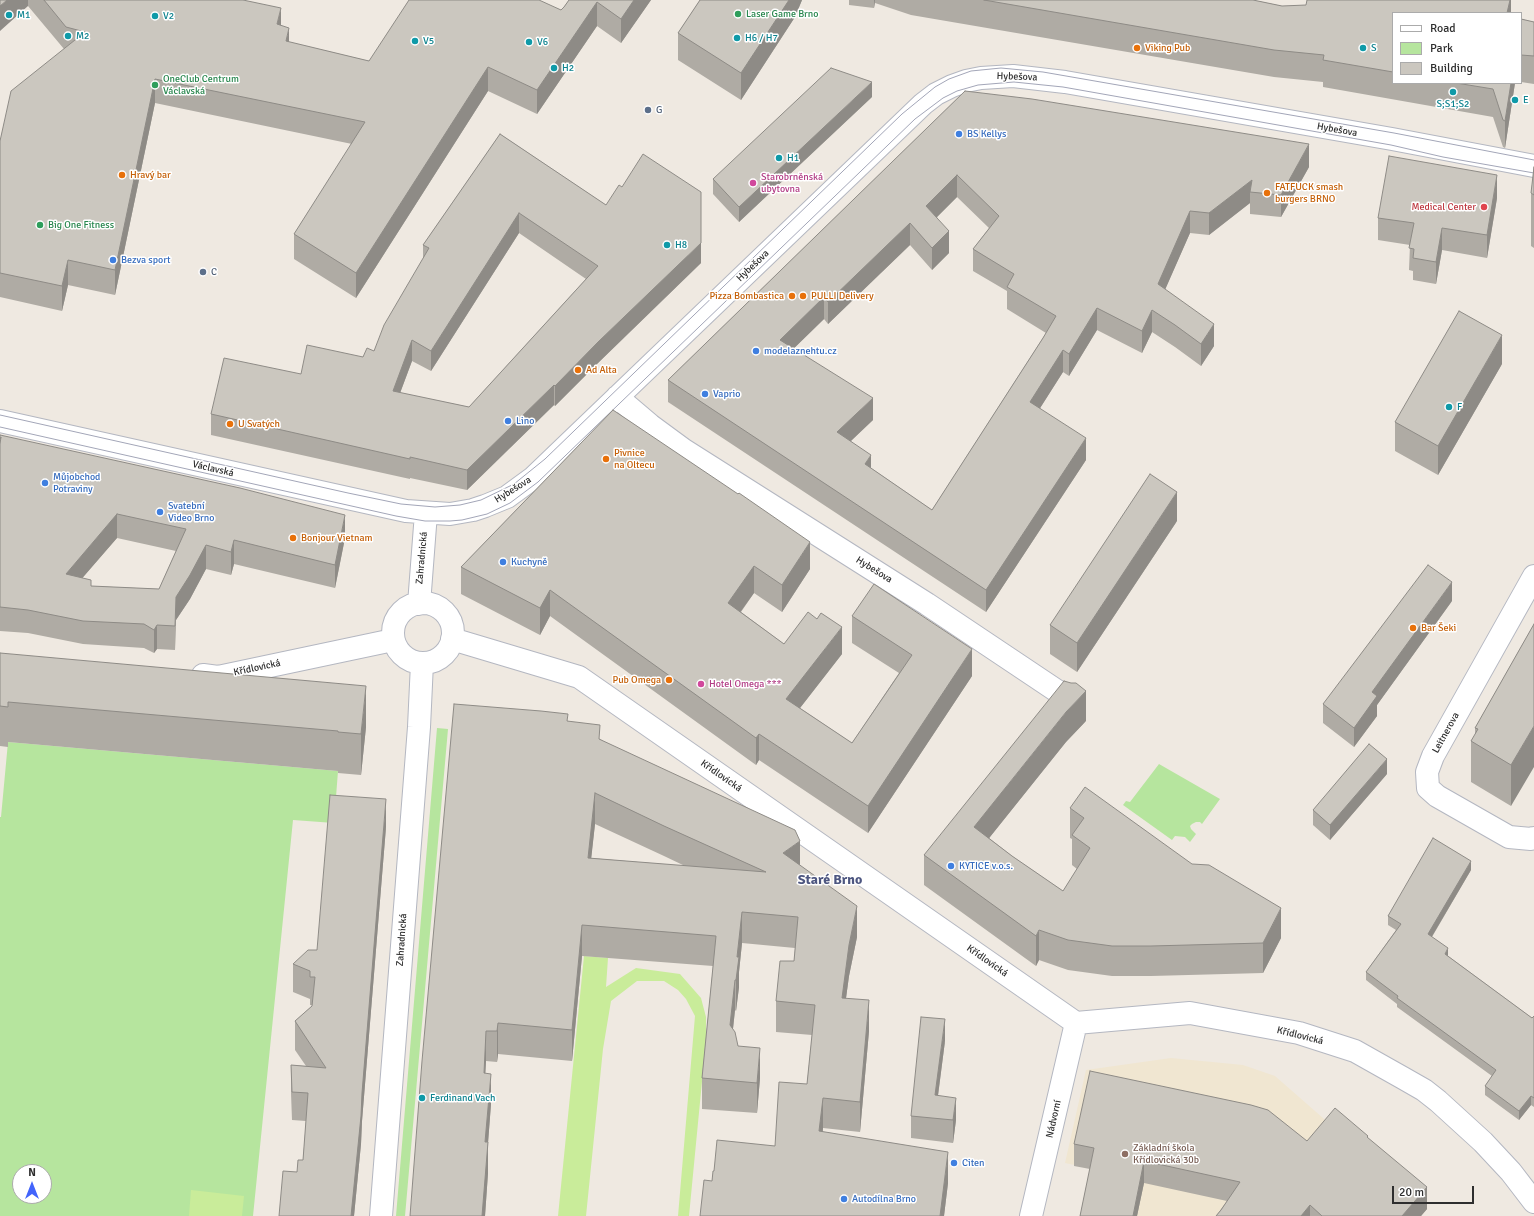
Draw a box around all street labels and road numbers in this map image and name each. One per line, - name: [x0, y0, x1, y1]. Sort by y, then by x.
- street label: Hybešova: [996, 70, 1038, 84]
- street label: Hybešova: [1316, 121, 1358, 139]
- street label: Hybešova: [734, 248, 772, 284]
- street label: Václavská: [191, 458, 235, 480]
- street label: Hybešova: [493, 474, 533, 506]
- street label: Zahradnická: [414, 531, 430, 585]
- street label: Hybešova: [854, 554, 894, 586]
- street label: Křídlovická: [232, 657, 282, 679]
- street label: Leitnerova: [1430, 711, 1462, 755]
- street label: Křídlovická: [698, 757, 744, 795]
- street label: Zahradnická: [394, 913, 410, 967]
- street label: Křídlovická: [964, 942, 1010, 980]
- street label: Křídlovická: [1275, 1024, 1325, 1048]
- street label: Nádvorní: [1044, 1099, 1064, 1139]

